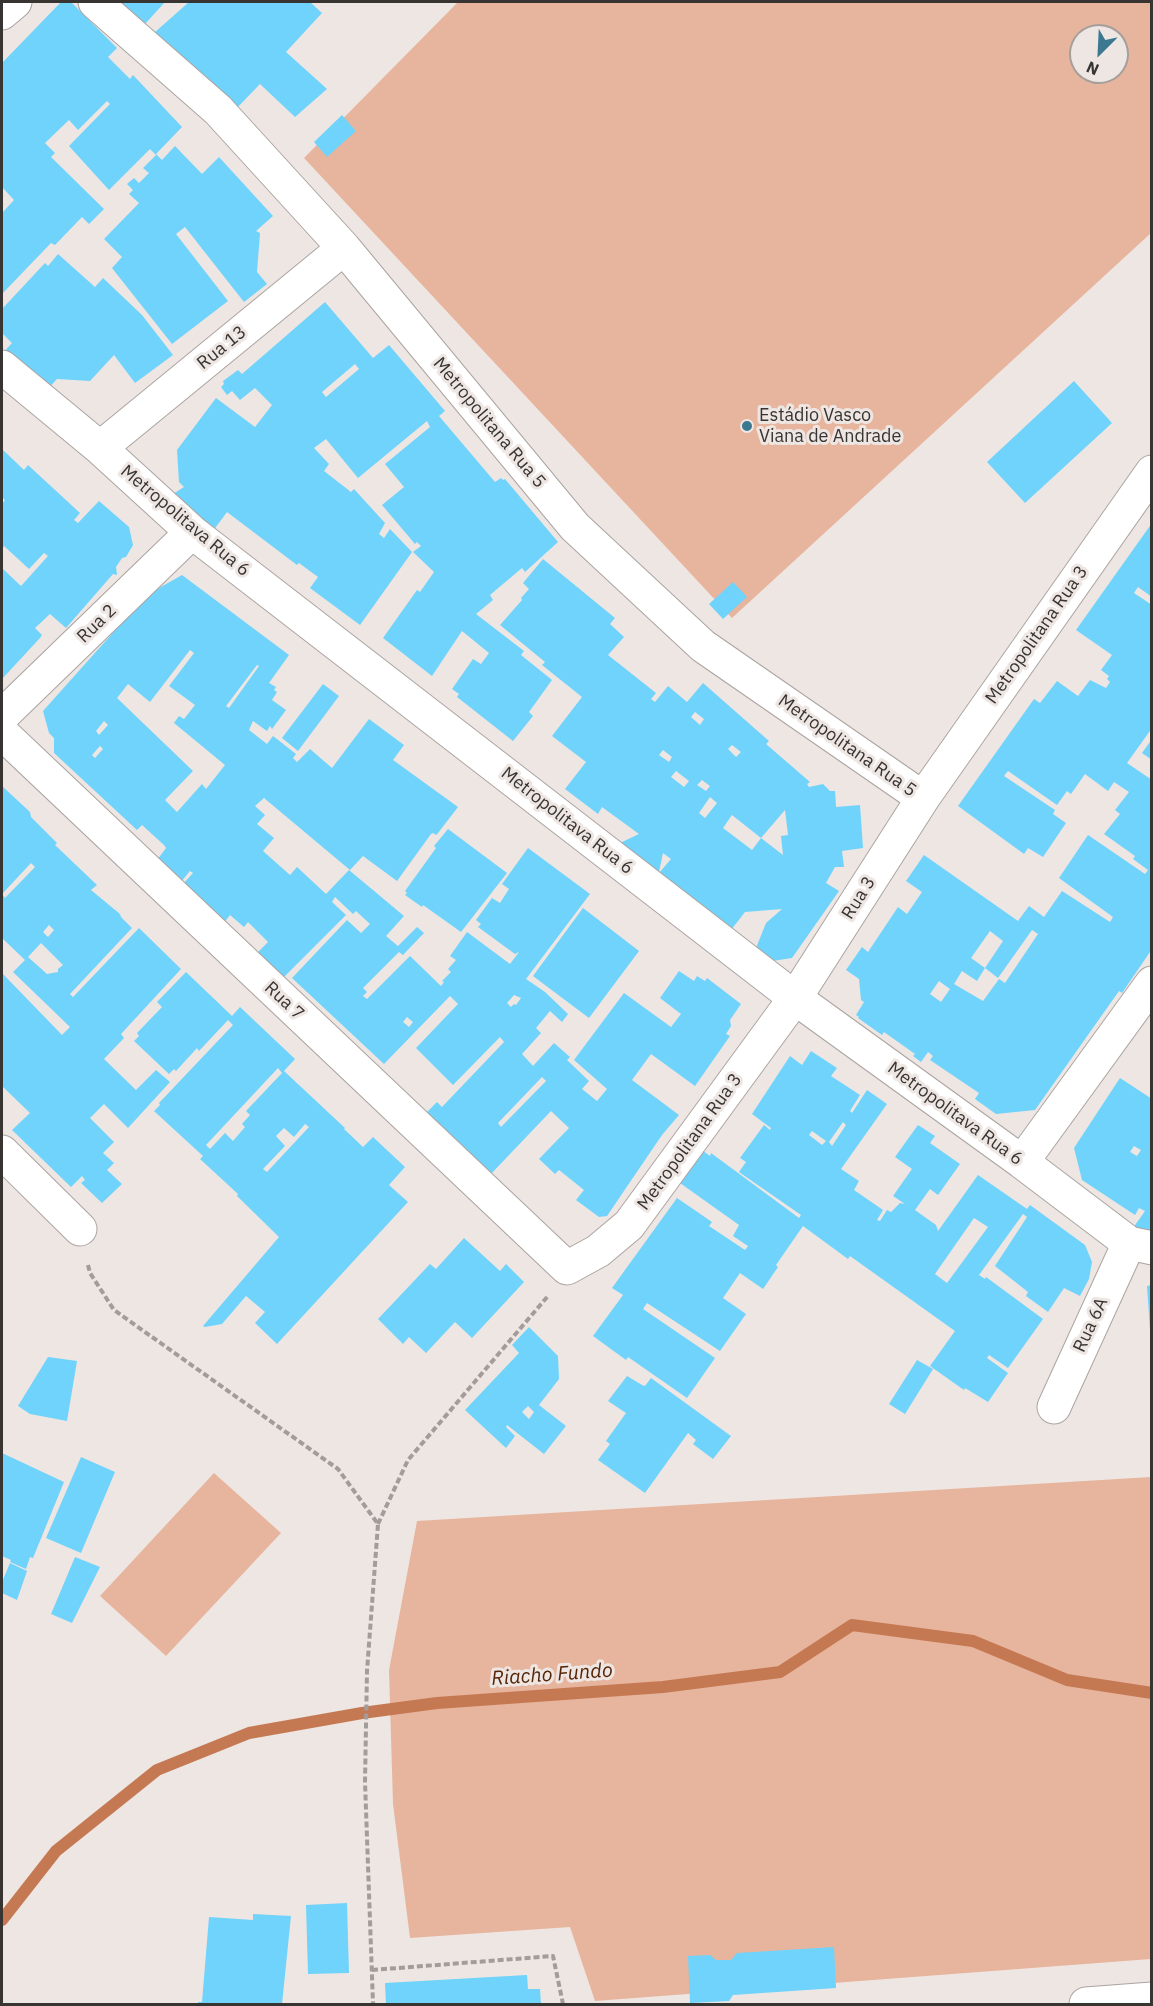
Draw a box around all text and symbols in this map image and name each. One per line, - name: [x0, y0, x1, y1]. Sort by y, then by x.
- north arrow: [1069, 24, 1129, 84]
- text: N: [1083, 57, 1102, 80]
- street label: Rua 13: [193, 322, 251, 374]
- street label: Metropolitana Rua 5: [428, 353, 550, 493]
- place label: Estádio Vasco Viana de Andrade: [759, 405, 901, 448]
- marker: Estádio Vasco Viana de Andrade: [740, 419, 754, 433]
- street label: Metropolitava Rua 6: [116, 461, 254, 581]
- street label: Metropolitana Rua 3: [981, 562, 1093, 708]
- street label: Rua 2: [73, 600, 121, 648]
- street label: Metropolitana Rua 5: [774, 690, 920, 802]
- street label: Metropolitava Rua 6: [496, 763, 638, 879]
- street label: Rua 3: [838, 873, 880, 923]
- street label: Rua 7: [260, 977, 308, 1025]
- street label: Metropolitava Rua 6: [883, 1058, 1027, 1170]
- street label: Metropolitana Rua 3: [633, 1069, 747, 1215]
- street label: Rua 6A: [1069, 1294, 1113, 1356]
- water label: Riacho Fundo: [490, 1659, 614, 1691]

